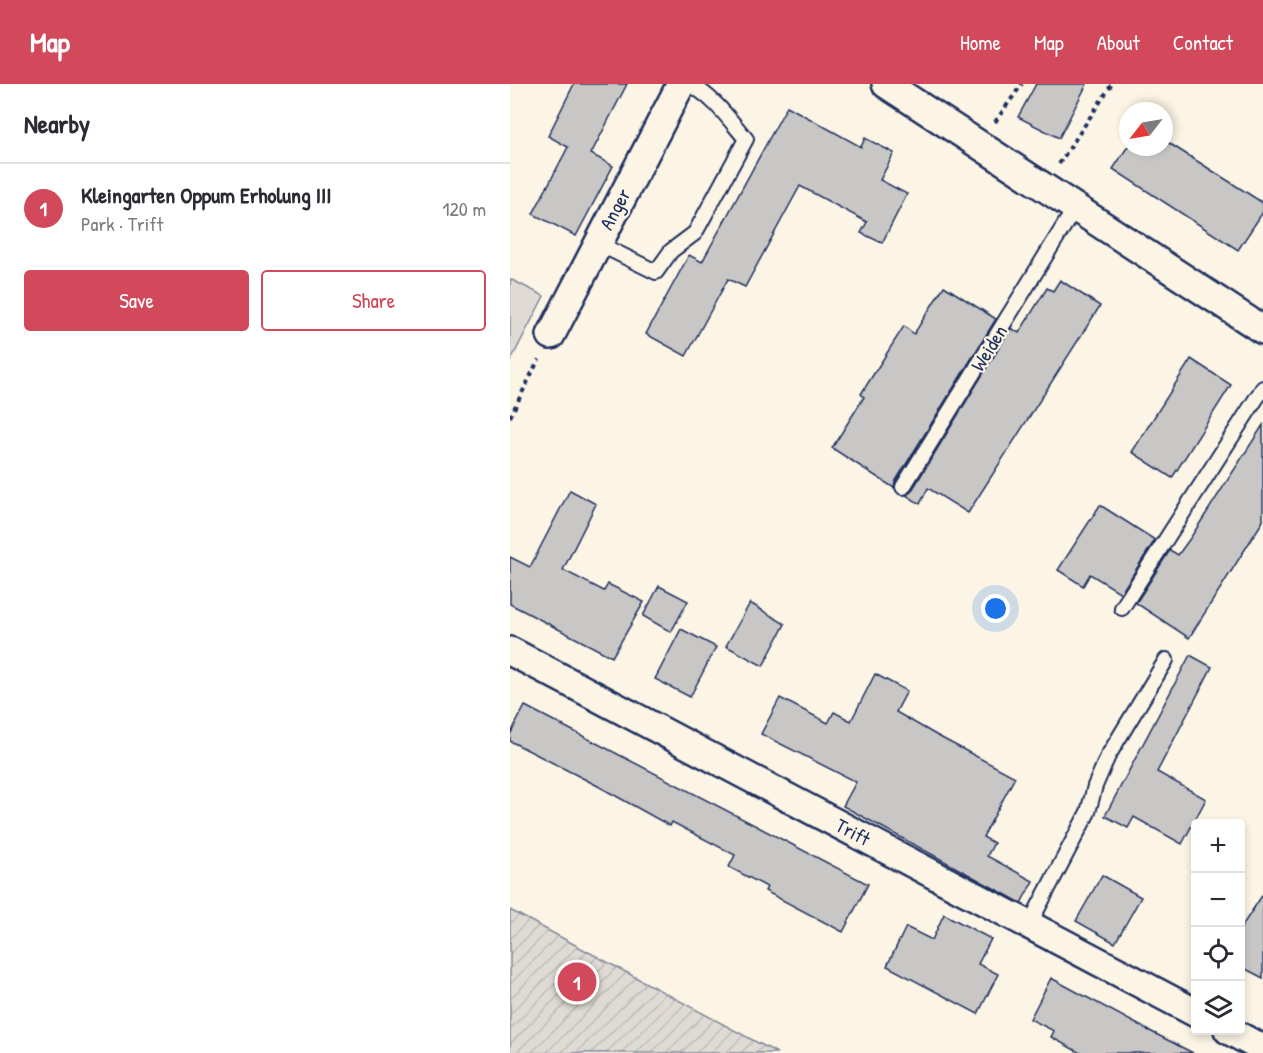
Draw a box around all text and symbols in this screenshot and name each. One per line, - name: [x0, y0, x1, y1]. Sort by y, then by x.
- text: Map: [30, 23, 70, 61]
- text: Home: [960, 28, 1001, 57]
- text: Map: [1034, 28, 1064, 57]
- text: About: [1097, 28, 1140, 57]
- text: Contact: [1173, 28, 1233, 57]
- north arrow: [1119, 102, 1173, 156]
- text: Nearby: [24, 106, 90, 141]
- text: Kleingarten Oppum Erholung III: [81, 180, 331, 210]
- street label: Anger: [592, 183, 637, 234]
- text: 1: [40, 195, 47, 222]
- text: 120 m: [442, 195, 486, 222]
- text: Park · Trift: [81, 210, 163, 237]
- button: Save: [24, 270, 249, 331]
- button: Share: [261, 270, 486, 331]
- street label: Weiden: [964, 320, 1013, 376]
- your location: [981, 594, 1010, 623]
- street label: Trift: [831, 811, 876, 852]
- map controls: [1191, 819, 1245, 1035]
- button: +: [1191, 819, 1245, 873]
- button: −: [1191, 873, 1245, 927]
- button: locate: [1191, 927, 1245, 981]
- pin: 1: [558, 960, 596, 1004]
- button: layers: [1191, 981, 1245, 1035]

